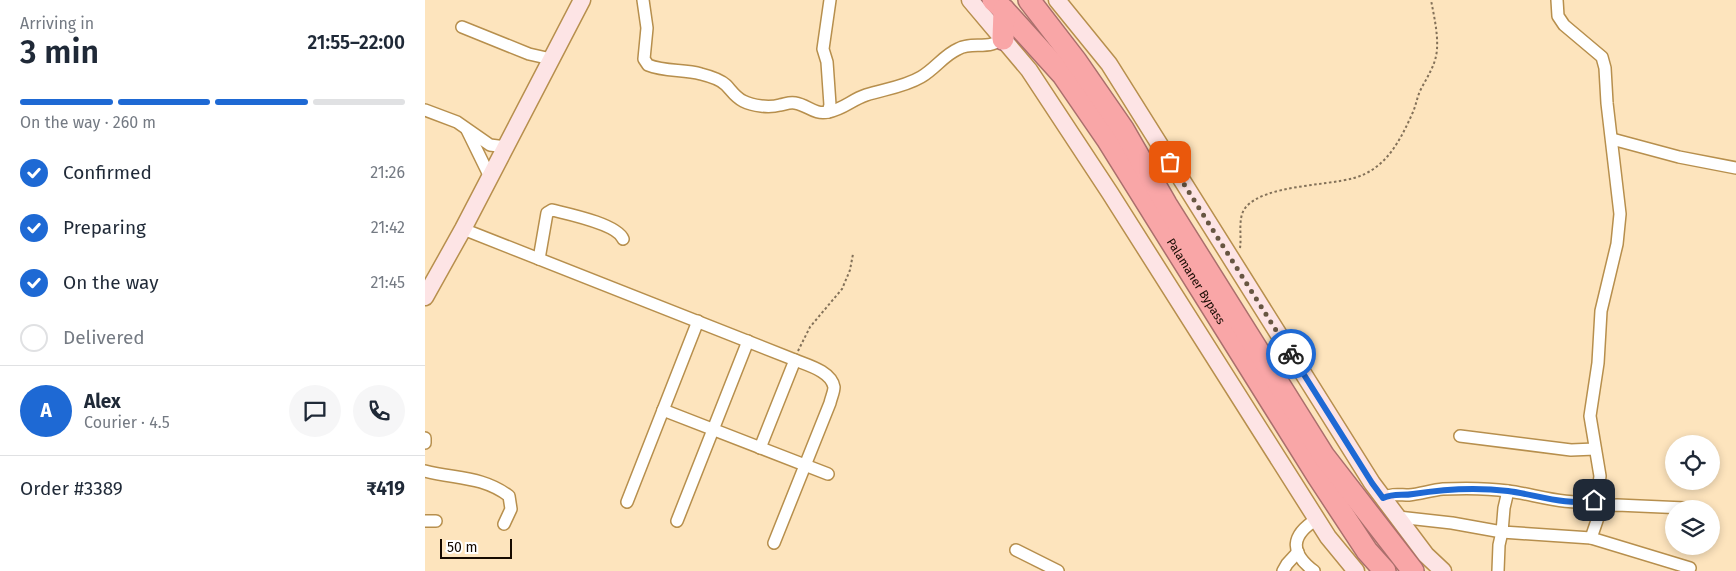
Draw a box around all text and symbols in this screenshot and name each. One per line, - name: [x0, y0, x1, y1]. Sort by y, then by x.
- text: Arriving in: [20, 14, 94, 33]
- text: 21:55–22:00: [307, 31, 405, 54]
- text: 3 min: [20, 33, 99, 71]
- text: On the way · 260 m: [20, 113, 156, 132]
- pin: [1149, 141, 1191, 183]
- icon: bag: [1156, 148, 1184, 176]
- icon: check: [20, 159, 48, 187]
- text: Confirmed: [63, 161, 152, 184]
- text: 21:26: [370, 163, 405, 182]
- icon: check: [20, 214, 48, 242]
- text: Preparing: [63, 216, 146, 239]
- text: 21:42: [371, 218, 405, 237]
- street label: Palamaner Bypass: [1164, 236, 1228, 327]
- icon: check: [20, 269, 48, 297]
- text: On the way: [63, 271, 159, 294]
- text: 21:45: [370, 273, 405, 292]
- text: Delivered: [63, 326, 145, 349]
- courier: [1266, 329, 1316, 379]
- icon: bike: [1277, 340, 1305, 368]
- button: chat: [289, 385, 341, 437]
- button: phone: [353, 385, 405, 437]
- text: Alex: [84, 390, 121, 413]
- text: A: [40, 399, 52, 422]
- text: Courier · 4.5: [84, 413, 170, 432]
- map controls: [1665, 435, 1720, 555]
- button: locate: [1665, 435, 1720, 490]
- text: Order #3389: [20, 477, 123, 500]
- text: ₹419: [366, 477, 405, 500]
- pin: [1573, 479, 1615, 521]
- icon: home: [1580, 486, 1608, 514]
- button: layers: [1665, 500, 1720, 555]
- scale bar: [440, 536, 513, 559]
- text: 50 m: [447, 539, 478, 556]

